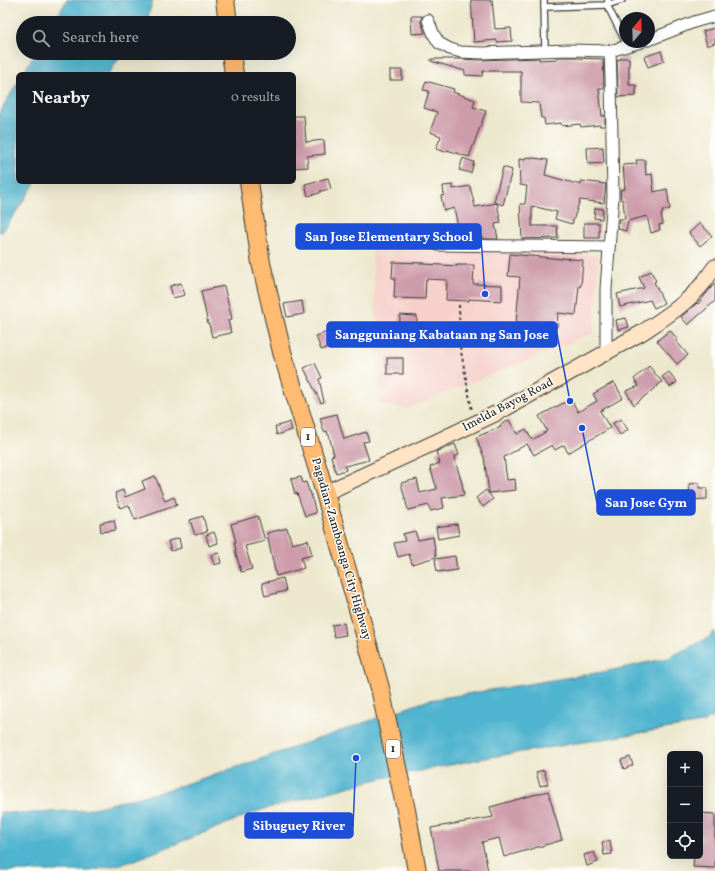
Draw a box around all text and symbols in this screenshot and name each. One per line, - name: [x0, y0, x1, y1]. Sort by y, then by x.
- north arrow: [619, 12, 655, 48]
- search box: [16, 16, 296, 60]
- icon: search: [30, 27, 52, 49]
- text: Search here: [62, 28, 139, 49]
- text: Nearby: [32, 87, 90, 110]
- text: 0 results: [231, 89, 280, 107]
- callout: San Jose Elementary School: [296, 224, 481, 249]
- text: San Jose Elementary School: [305, 229, 474, 247]
- callout: Sangguniang Kabataan ng San Jose: [327, 322, 557, 347]
- text: Sangguniang Kabataan ng San Jose: [335, 327, 549, 345]
- street label: Imelda Bayog Road: [460, 374, 556, 436]
- road number: 1: [301, 428, 315, 446]
- street label: Pagadian-Zamboanga City Highway: [307, 456, 375, 642]
- callout: San Jose Gym: [597, 490, 695, 515]
- text: San Jose Gym: [605, 495, 687, 513]
- road number: 1: [386, 740, 400, 758]
- map controls: [667, 751, 703, 859]
- button: +: [667, 751, 703, 787]
- button: −: [667, 787, 703, 823]
- callout: Sibuguey River: [245, 813, 353, 838]
- text: Sibuguey River: [253, 818, 345, 836]
- button: locate: [667, 823, 703, 859]

